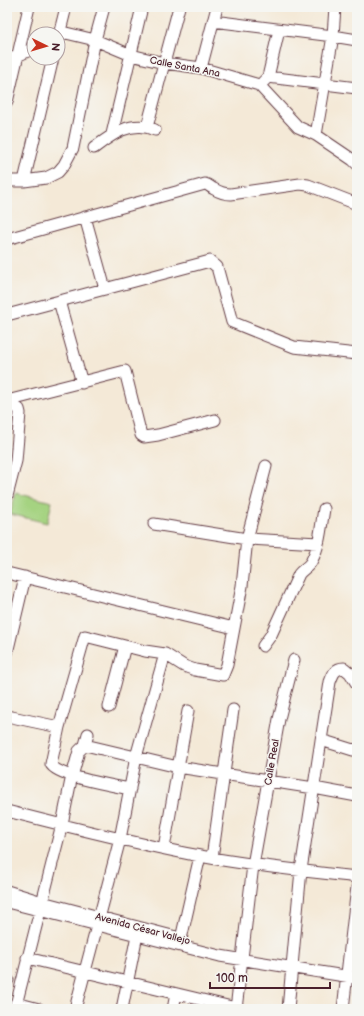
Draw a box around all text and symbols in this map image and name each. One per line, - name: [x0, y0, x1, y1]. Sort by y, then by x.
- north arrow: [26, 26, 66, 66]
- text: N: [49, 42, 62, 52]
- street label: Calle Santa Ana: [149, 54, 221, 80]
- street label: Calle Real: [262, 738, 282, 786]
- street label: Avenida César Vallejo: [94, 911, 192, 947]
- scale bar: [210, 964, 330, 990]
- text: 100 m: [216, 971, 248, 986]

